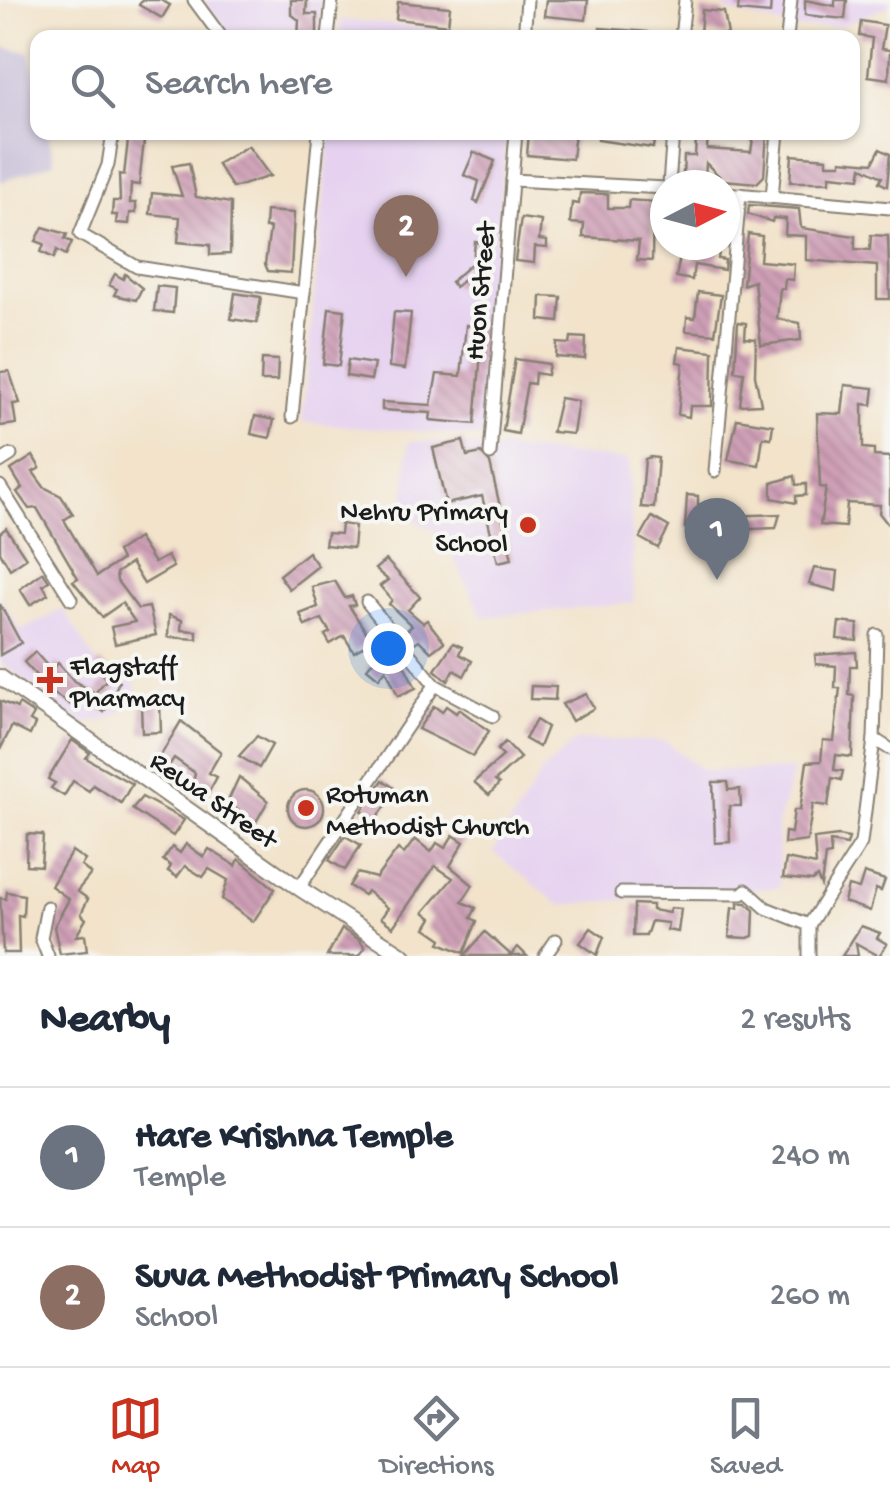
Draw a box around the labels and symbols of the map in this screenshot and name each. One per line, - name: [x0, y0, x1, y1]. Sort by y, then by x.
- north arrow: [650, 170, 740, 260]
- pin: 2: [374, 194, 438, 277]
- street label: Huon Street: [460, 219, 505, 362]
- place label: Nehru Primary School: [340, 497, 508, 562]
- pin: 1: [684, 498, 750, 580]
- marker: Nehru Primary School: [517, 514, 539, 536]
- your location: [363, 623, 414, 674]
- place label: Flagstaff Pharmacy: [69, 652, 185, 717]
- marker: Flagstaff Pharmacy: [39, 669, 61, 691]
- street label: Rewa Street: [142, 746, 284, 859]
- place label: Rotuman Methodist Church: [326, 780, 530, 845]
- marker: Rotuman Methodist Church: [295, 797, 317, 819]

